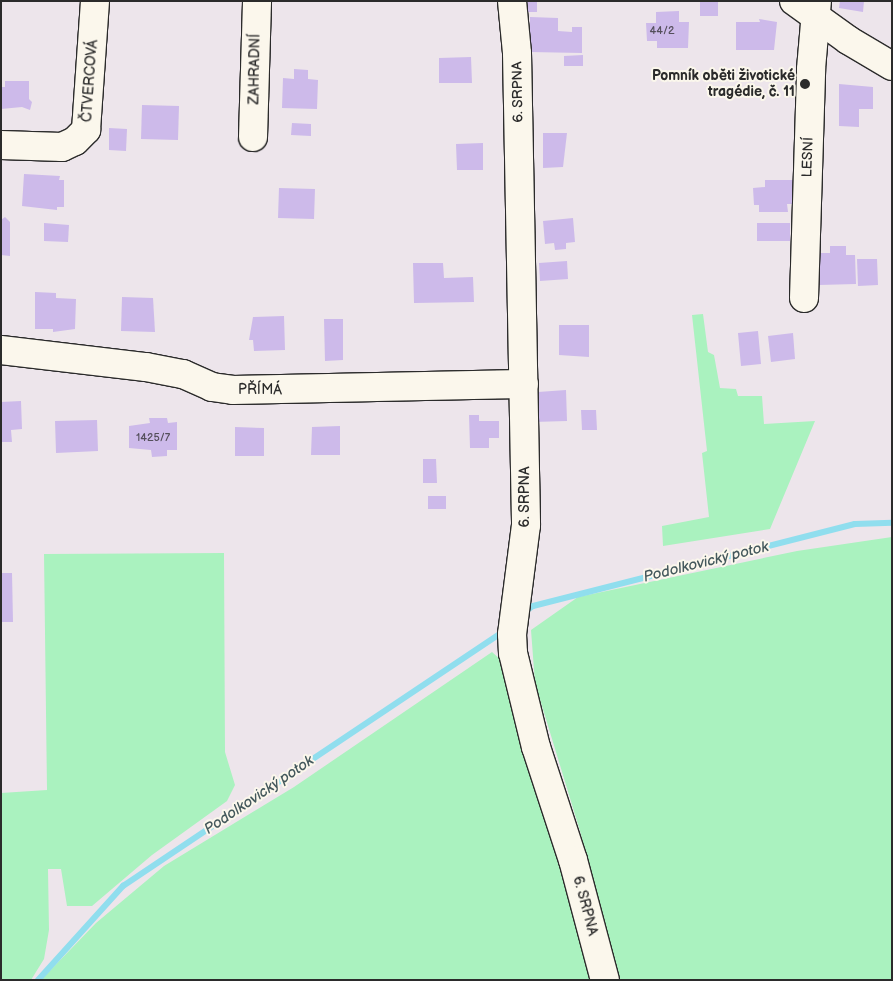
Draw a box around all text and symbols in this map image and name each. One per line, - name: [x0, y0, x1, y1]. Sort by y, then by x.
- house number: 44/2: [650, 24, 674, 38]
- street label: ZAHRADNÍ: [246, 33, 264, 105]
- street label: ČTVERCOVÁ: [79, 39, 101, 123]
- street label: 6. SRPNA: [509, 61, 527, 123]
- place label: Pomník oběti životické tragédie, č. 11: [652, 68, 795, 100]
- marker: Pomník oběti životické tragédie, č. 11: [799, 78, 811, 90]
- street label: LESNÍ: [799, 136, 817, 178]
- street label: PŘÍMÁ: [238, 382, 282, 398]
- house number: 1425/7: [136, 431, 170, 445]
- street label: 6. SRPNA: [517, 466, 533, 528]
- water label: Podolkovický potok: [641, 538, 771, 586]
- water label: Podolkovický potok: [200, 751, 318, 839]
- street label: 6. SRPNA: [569, 874, 601, 938]

